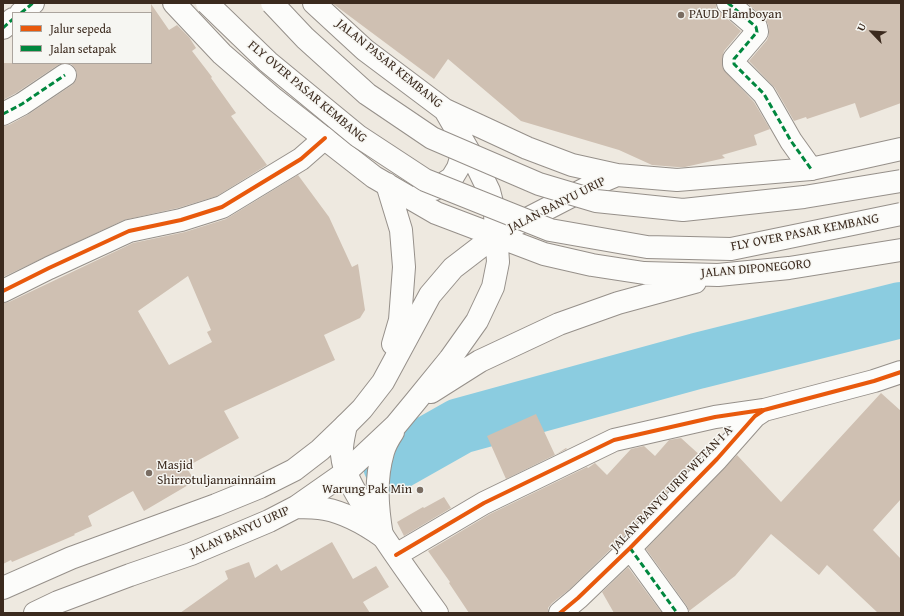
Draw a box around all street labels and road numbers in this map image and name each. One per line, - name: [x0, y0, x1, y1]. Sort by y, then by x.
- street label: JALAN PASAR KEMBANG: [333, 16, 445, 112]
- street label: FLY OVER PASAR KEMBANG: [244, 38, 370, 146]
- street label: JALAN BANYU URIP: [506, 174, 608, 236]
- street label: FLY OVER PASAR KEMBANG: [730, 211, 880, 255]
- street label: JALAN DIPONEGORO: [700, 256, 812, 282]
- street label: JALAN BANYU URIP WETAN I A: [608, 423, 736, 555]
- street label: JALAN BANYU URIP: [188, 503, 292, 561]

